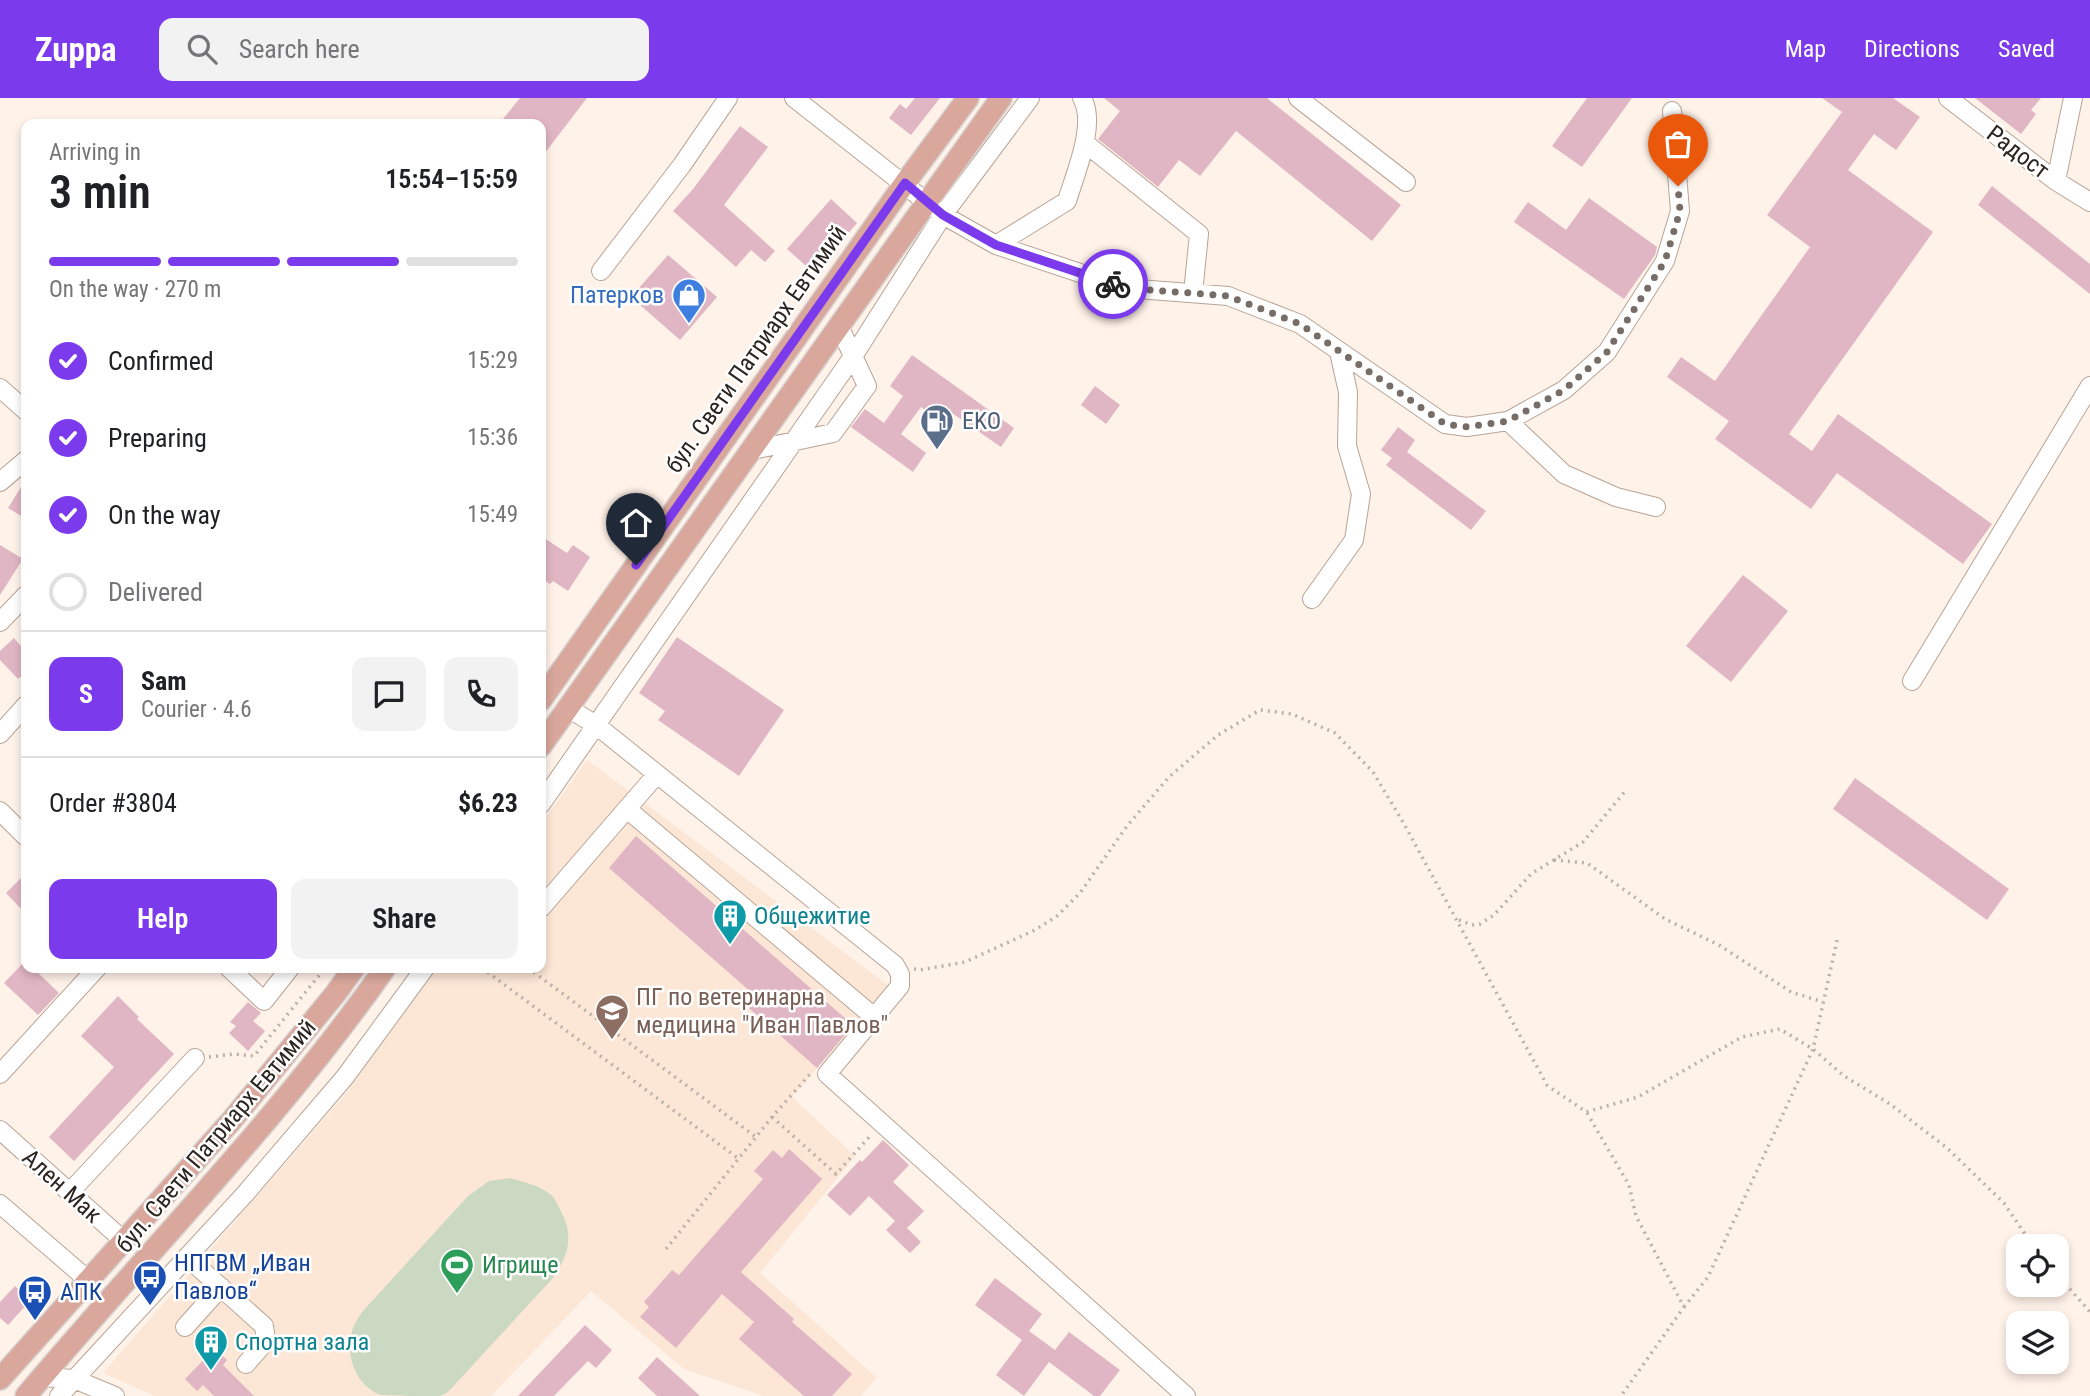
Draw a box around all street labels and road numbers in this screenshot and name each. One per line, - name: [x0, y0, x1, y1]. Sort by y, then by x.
- street label: Радост: [1981, 119, 2055, 185]
- street label: бул. Свети Патриарх Евтимий: [660, 220, 852, 478]
- street label: бул. Свети Патриарх Евтимий: [110, 1014, 322, 1258]
- street label: Ален Мак: [17, 1143, 108, 1229]

